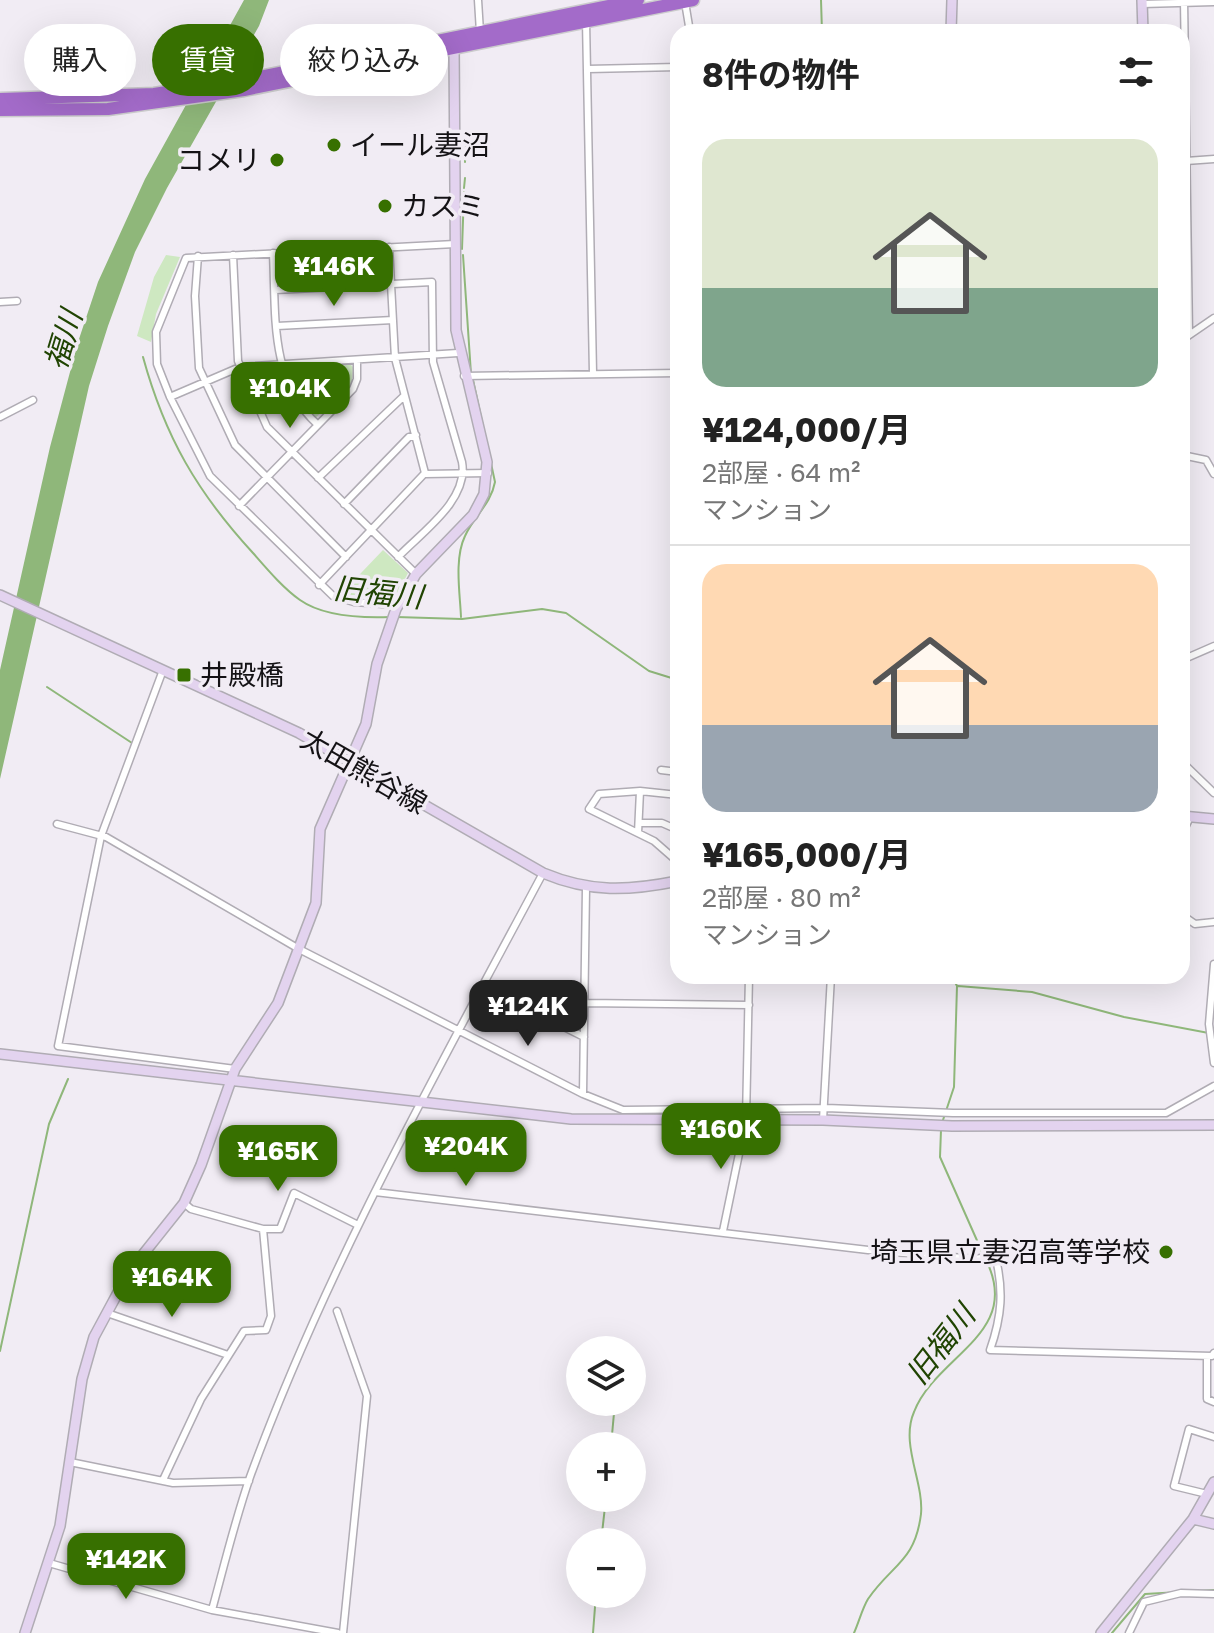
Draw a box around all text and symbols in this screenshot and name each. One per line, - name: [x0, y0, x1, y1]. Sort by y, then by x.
- chip: 購入: [24, 24, 136, 96]
- chip: 賃貸: [152, 24, 264, 96]
- chip: 絞り込み: [280, 24, 448, 96]
- icon: filters: [1114, 50, 1158, 94]
- text: 8件の物件: [702, 54, 860, 94]
- place label: イール妻沼: [350, 128, 490, 161]
- marker: イール妻沼: [325, 136, 343, 154]
- place label: コメリ: [177, 143, 261, 176]
- marker: コメリ: [268, 151, 286, 169]
- place label: カスミ: [401, 189, 485, 222]
- icon: home: [858, 191, 1002, 335]
- marker: カスミ: [376, 197, 394, 215]
- pin: ¥146K: [278, 240, 390, 308]
- text: ¥146K: [293, 250, 375, 281]
- water label: 福川: [37, 303, 90, 374]
- pin: ¥104K: [234, 362, 346, 430]
- text: ¥104K: [249, 372, 331, 403]
- text: ¥124,000/月: [702, 409, 911, 449]
- text: 2部屋 · 64 m²: [702, 457, 860, 488]
- text: マンション: [702, 494, 832, 525]
- water label: 旧福川: [331, 569, 428, 615]
- icon: home: [858, 616, 1002, 760]
- place label: 井殿橋: [200, 658, 284, 691]
- marker: 井殿橋: [175, 666, 193, 684]
- street label: 太田熊谷線: [295, 721, 433, 820]
- text: ¥165,000/月: [702, 834, 912, 874]
- text: 2部屋 · 80 m²: [702, 882, 861, 913]
- text: マンション: [702, 919, 832, 950]
- pin: ¥124K: [472, 980, 584, 1048]
- text: ¥124K: [487, 990, 569, 1021]
- pin: ¥160K: [665, 1103, 777, 1171]
- text: ¥160K: [680, 1113, 762, 1144]
- pin: ¥204K: [410, 1120, 522, 1188]
- pin: ¥165K: [222, 1125, 334, 1193]
- text: ¥204K: [423, 1130, 509, 1161]
- text: ¥165K: [237, 1135, 319, 1166]
- place label: 埼玉県立妻沼高等学校: [870, 1235, 1150, 1268]
- marker: 埼玉県立妻沼高等学校: [1157, 1243, 1175, 1261]
- pin: ¥164K: [116, 1251, 228, 1319]
- text: ¥164K: [131, 1261, 213, 1292]
- water label: 旧福川: [898, 1295, 984, 1391]
- map controls: [566, 1336, 646, 1608]
- button: layers: [566, 1336, 646, 1416]
- button: +: [566, 1432, 646, 1512]
- button: −: [566, 1528, 646, 1608]
- pin: ¥142K: [70, 1533, 182, 1601]
- text: ¥142K: [85, 1543, 167, 1574]

